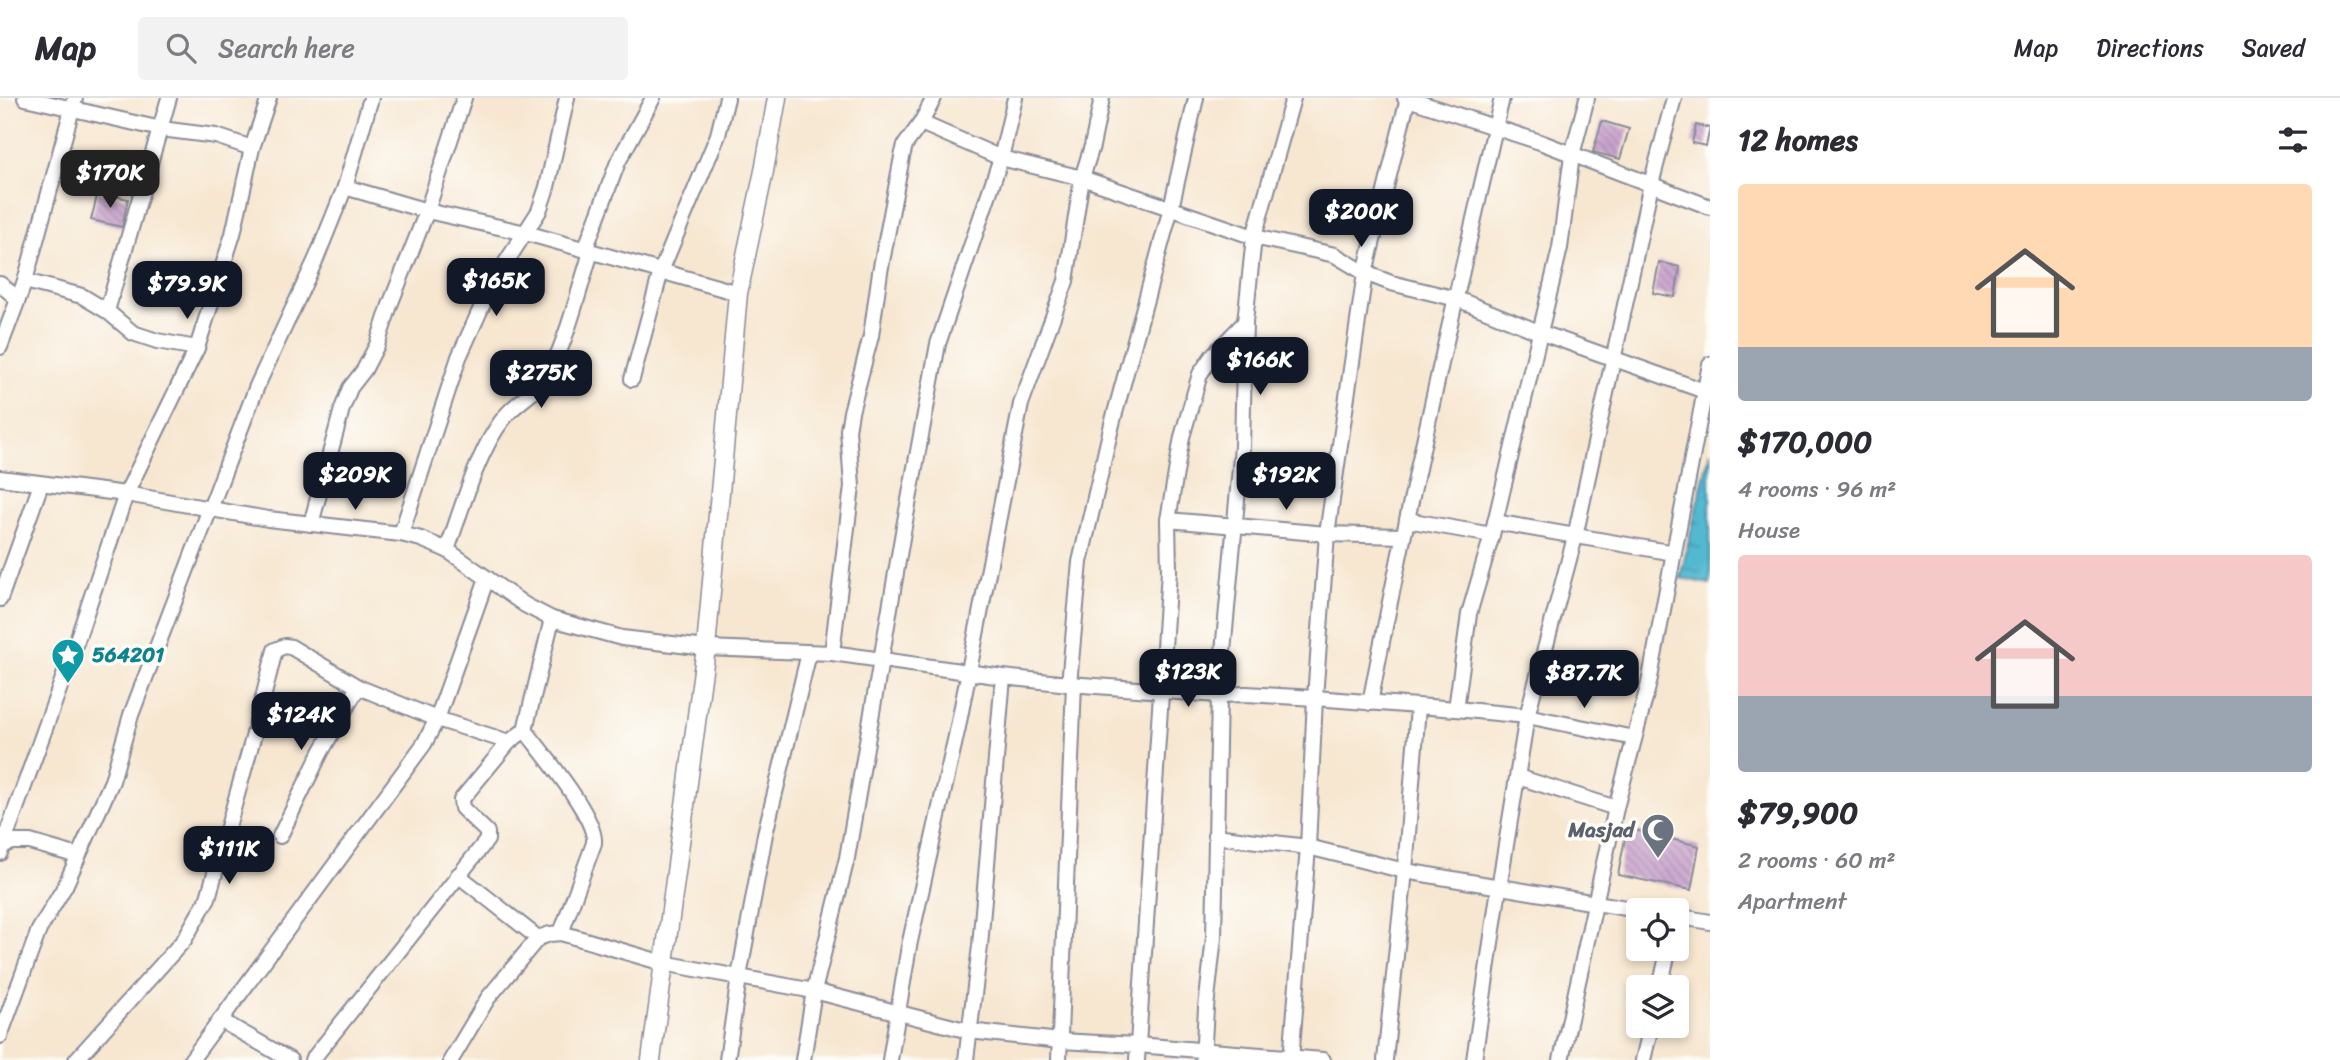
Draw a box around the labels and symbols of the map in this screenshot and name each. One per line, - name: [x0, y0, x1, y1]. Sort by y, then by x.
- pin: $170K: [61, 150, 159, 210]
- pin: $200K: [1312, 190, 1410, 249]
- pin: $165K: [447, 258, 545, 318]
- pin: $79.9K: [130, 262, 244, 321]
- pin: $166K: [1211, 338, 1309, 397]
- pin: $275K: [492, 350, 590, 410]
- pin: $209K: [306, 452, 404, 512]
- pin: $192K: [1237, 452, 1335, 512]
- place icon: 564201: [49, 636, 87, 685]
- place label: 564201: [92, 636, 164, 674]
- pin: $123K: [1139, 650, 1237, 709]
- pin: $87.7K: [1527, 650, 1641, 710]
- pin: $124K: [252, 692, 350, 752]
- place label: Masjad: [1567, 811, 1636, 849]
- mosque icon: Masjad: [1639, 811, 1677, 860]
- pin: $111K: [180, 826, 278, 886]

